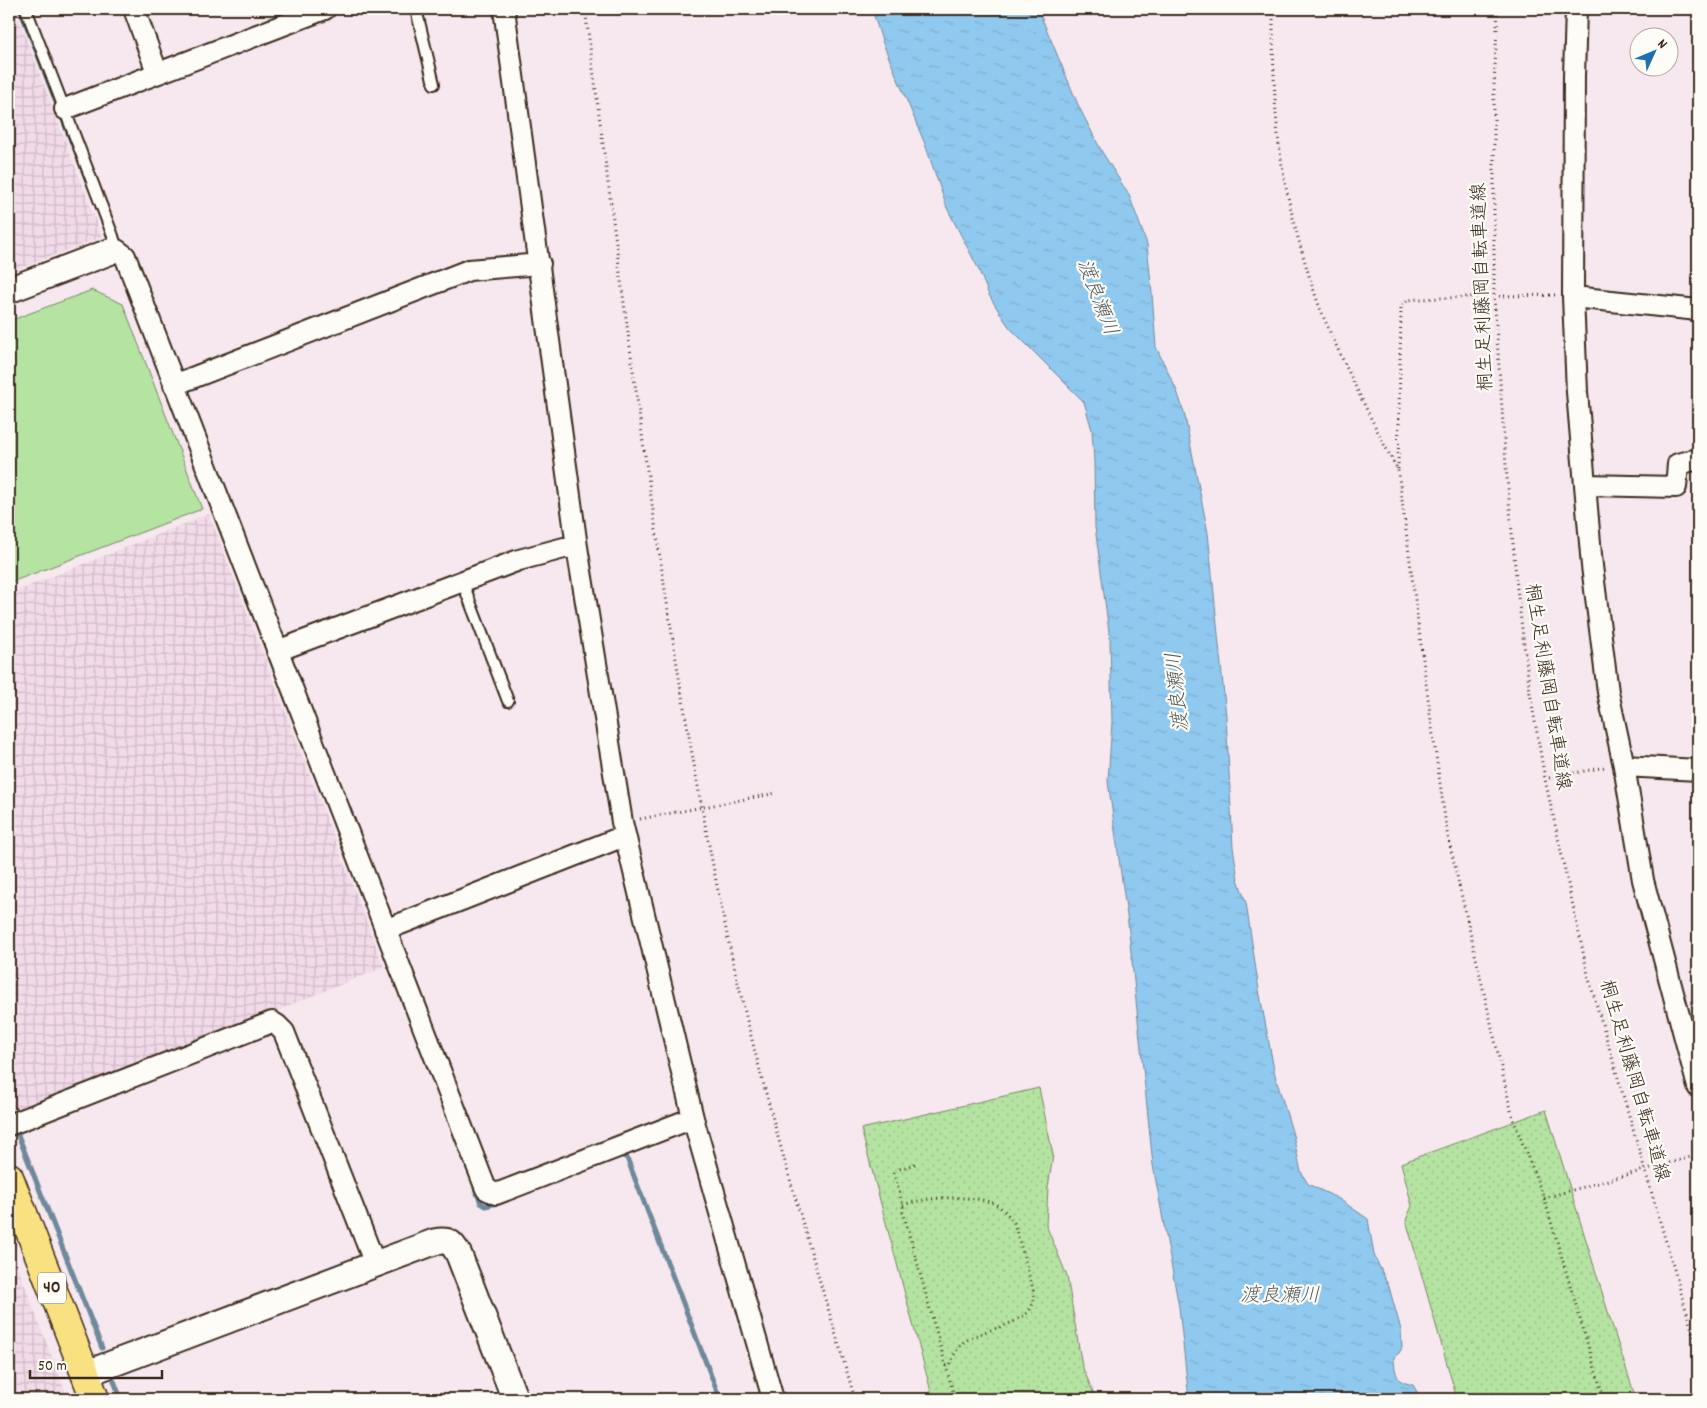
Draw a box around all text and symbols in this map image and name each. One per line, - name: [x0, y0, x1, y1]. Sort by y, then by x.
- north arrow: [1630, 28, 1680, 78]
- text: N: [1652, 35, 1672, 54]
- street label: 桐生足利藤岡自転車道線: [1467, 182, 1501, 392]
- water label: 渡良瀬川: [1069, 256, 1123, 340]
- street label: 桐生足利藤岡自転車道線: [1516, 582, 1576, 792]
- water label: 渡良瀬川: [1161, 651, 1197, 733]
- street label: 桐生足利藤岡自転車道線: [1591, 977, 1675, 1185]
- road number: 40: [38, 1273, 66, 1304]
- water label: 渡良瀬川: [1240, 1283, 1320, 1311]
- scale bar: [30, 1348, 162, 1380]
- text: 50 m: [38, 1356, 67, 1378]

